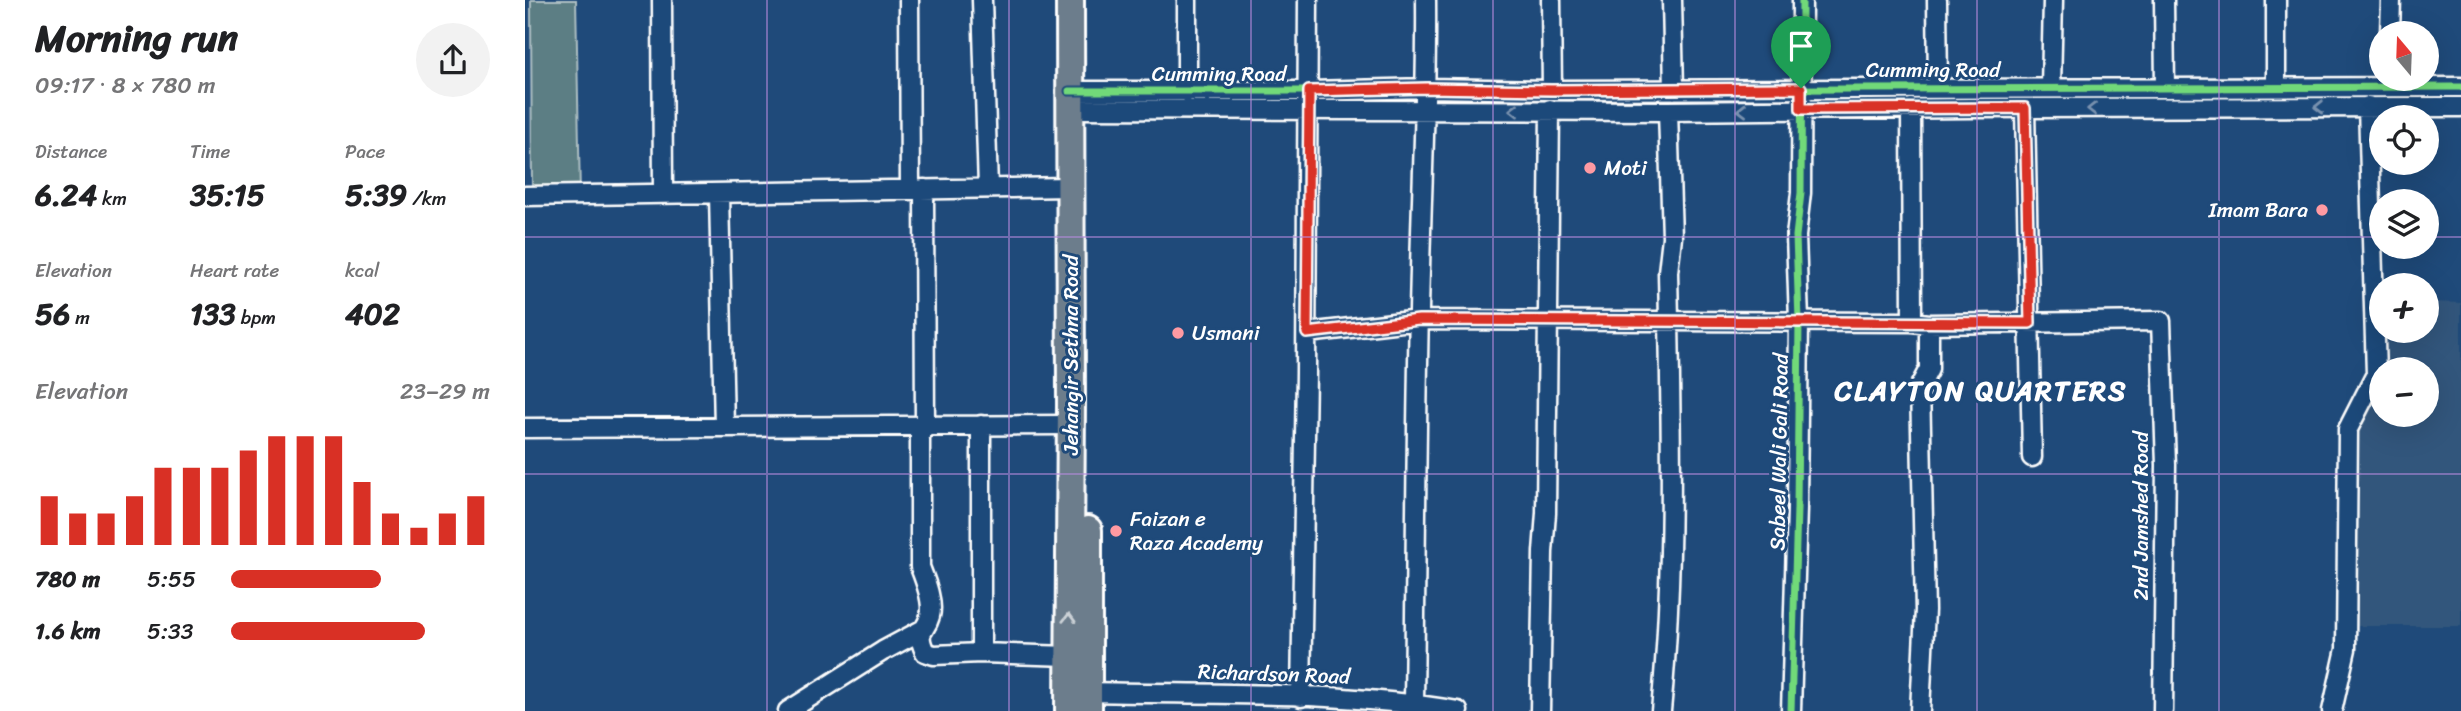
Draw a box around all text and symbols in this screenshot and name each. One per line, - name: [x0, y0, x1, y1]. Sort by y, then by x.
- text: Morning run: [35, 5, 238, 72]
- pin: [1771, 16, 1831, 88]
- north arrow: [2369, 21, 2439, 91]
- map controls: [2369, 21, 2439, 427]
- button: share: [416, 23, 490, 97]
- icon: arrive: [1782, 27, 1820, 65]
- street label: Cumming Road: [1866, 51, 2002, 89]
- street label: Cumming Road: [1152, 55, 1288, 93]
- text: 09:17 · 8 × 780 m: [35, 65, 216, 106]
- one-way arrow: [2314, 99, 2325, 114]
- one-way arrow: [2086, 101, 2097, 116]
- one-way arrow: [1509, 102, 1519, 118]
- one-way arrow: [1736, 102, 1747, 118]
- button: locate: [2369, 105, 2439, 175]
- text: Distance: [35, 135, 107, 168]
- text: Time: [190, 135, 230, 168]
- text: Pace: [345, 135, 385, 168]
- place label: Moti: [1604, 149, 1648, 187]
- marker: Moti: [1582, 160, 1598, 176]
- text: 6.24: [35, 168, 97, 222]
- text: 35:15: [190, 168, 265, 222]
- text: 5:39: [345, 168, 407, 222]
- text: km: [97, 182, 127, 215]
- text: /km: [407, 182, 446, 215]
- button: layers: [2369, 189, 2439, 259]
- place label: Imam Bara: [2207, 191, 2308, 229]
- marker: Imam Bara: [2314, 202, 2330, 218]
- street label: Jehangir Sethna Road: [1052, 253, 1090, 456]
- text: Elevation: [35, 254, 112, 287]
- text: Heart rate: [190, 254, 279, 287]
- text: kcal: [345, 254, 380, 287]
- button: +: [2369, 273, 2439, 343]
- text: 56: [35, 287, 70, 341]
- text: 133: [190, 287, 236, 341]
- text: 402: [345, 287, 400, 341]
- text: m: [70, 301, 90, 334]
- text: bpm: [236, 301, 276, 334]
- place label: Usmani: [1192, 314, 1261, 352]
- marker: Usmani: [1170, 325, 1186, 341]
- street label: Sabeel Wali Gali Road: [1758, 351, 1800, 551]
- button: −: [2369, 357, 2439, 427]
- district label: CLAYTON QUARTERS: [1833, 366, 2128, 415]
- text: Elevation: [35, 371, 128, 412]
- text: 23–29 m: [400, 371, 490, 412]
- street label: 2nd Jamshed Road: [2122, 429, 2160, 601]
- place label: Faizan e Raza Academy: [1130, 500, 1263, 562]
- marker: Faizan e Raza Academy: [1108, 523, 1124, 539]
- text: 780 m: [35, 559, 100, 600]
- text: 5:55: [147, 559, 196, 600]
- text: 1.6 km: [35, 611, 101, 652]
- text: 5:33: [147, 611, 193, 652]
- one-way arrow: [1061, 613, 1077, 623]
- street label: Richardson Road: [1197, 652, 1353, 696]

